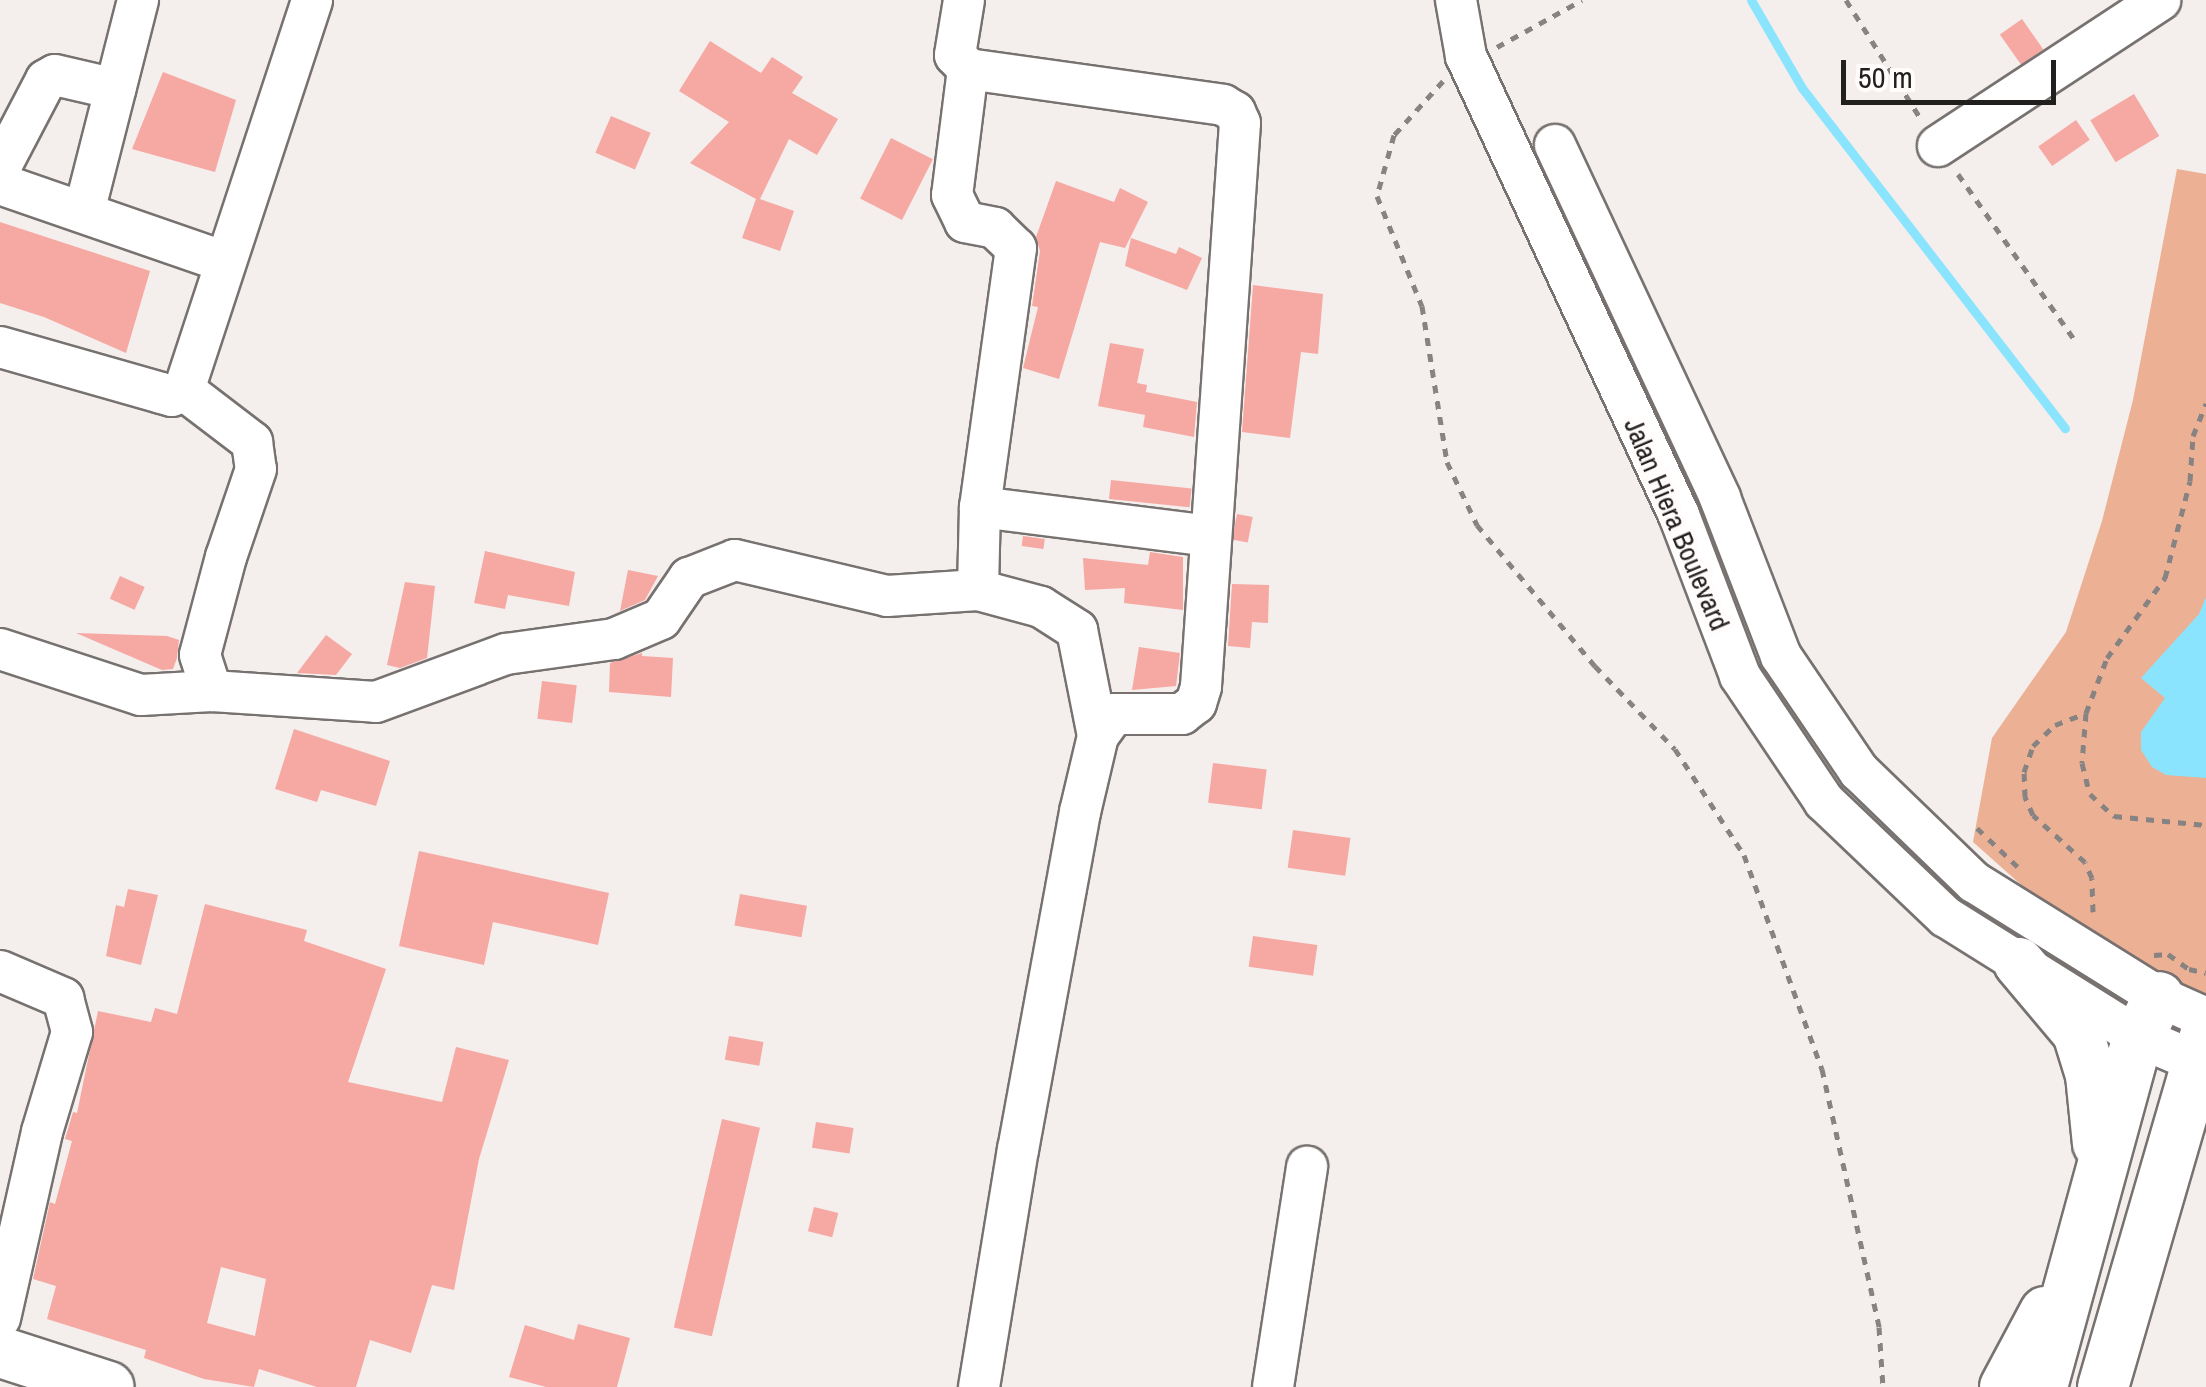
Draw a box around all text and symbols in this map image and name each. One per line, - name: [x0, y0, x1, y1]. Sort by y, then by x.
- scale bar: [1846, 40, 2061, 102]
- text: 50 m: [1858, 57, 1913, 97]
- street label: Jalan Hiera Boulevard: [1617, 413, 1737, 635]

